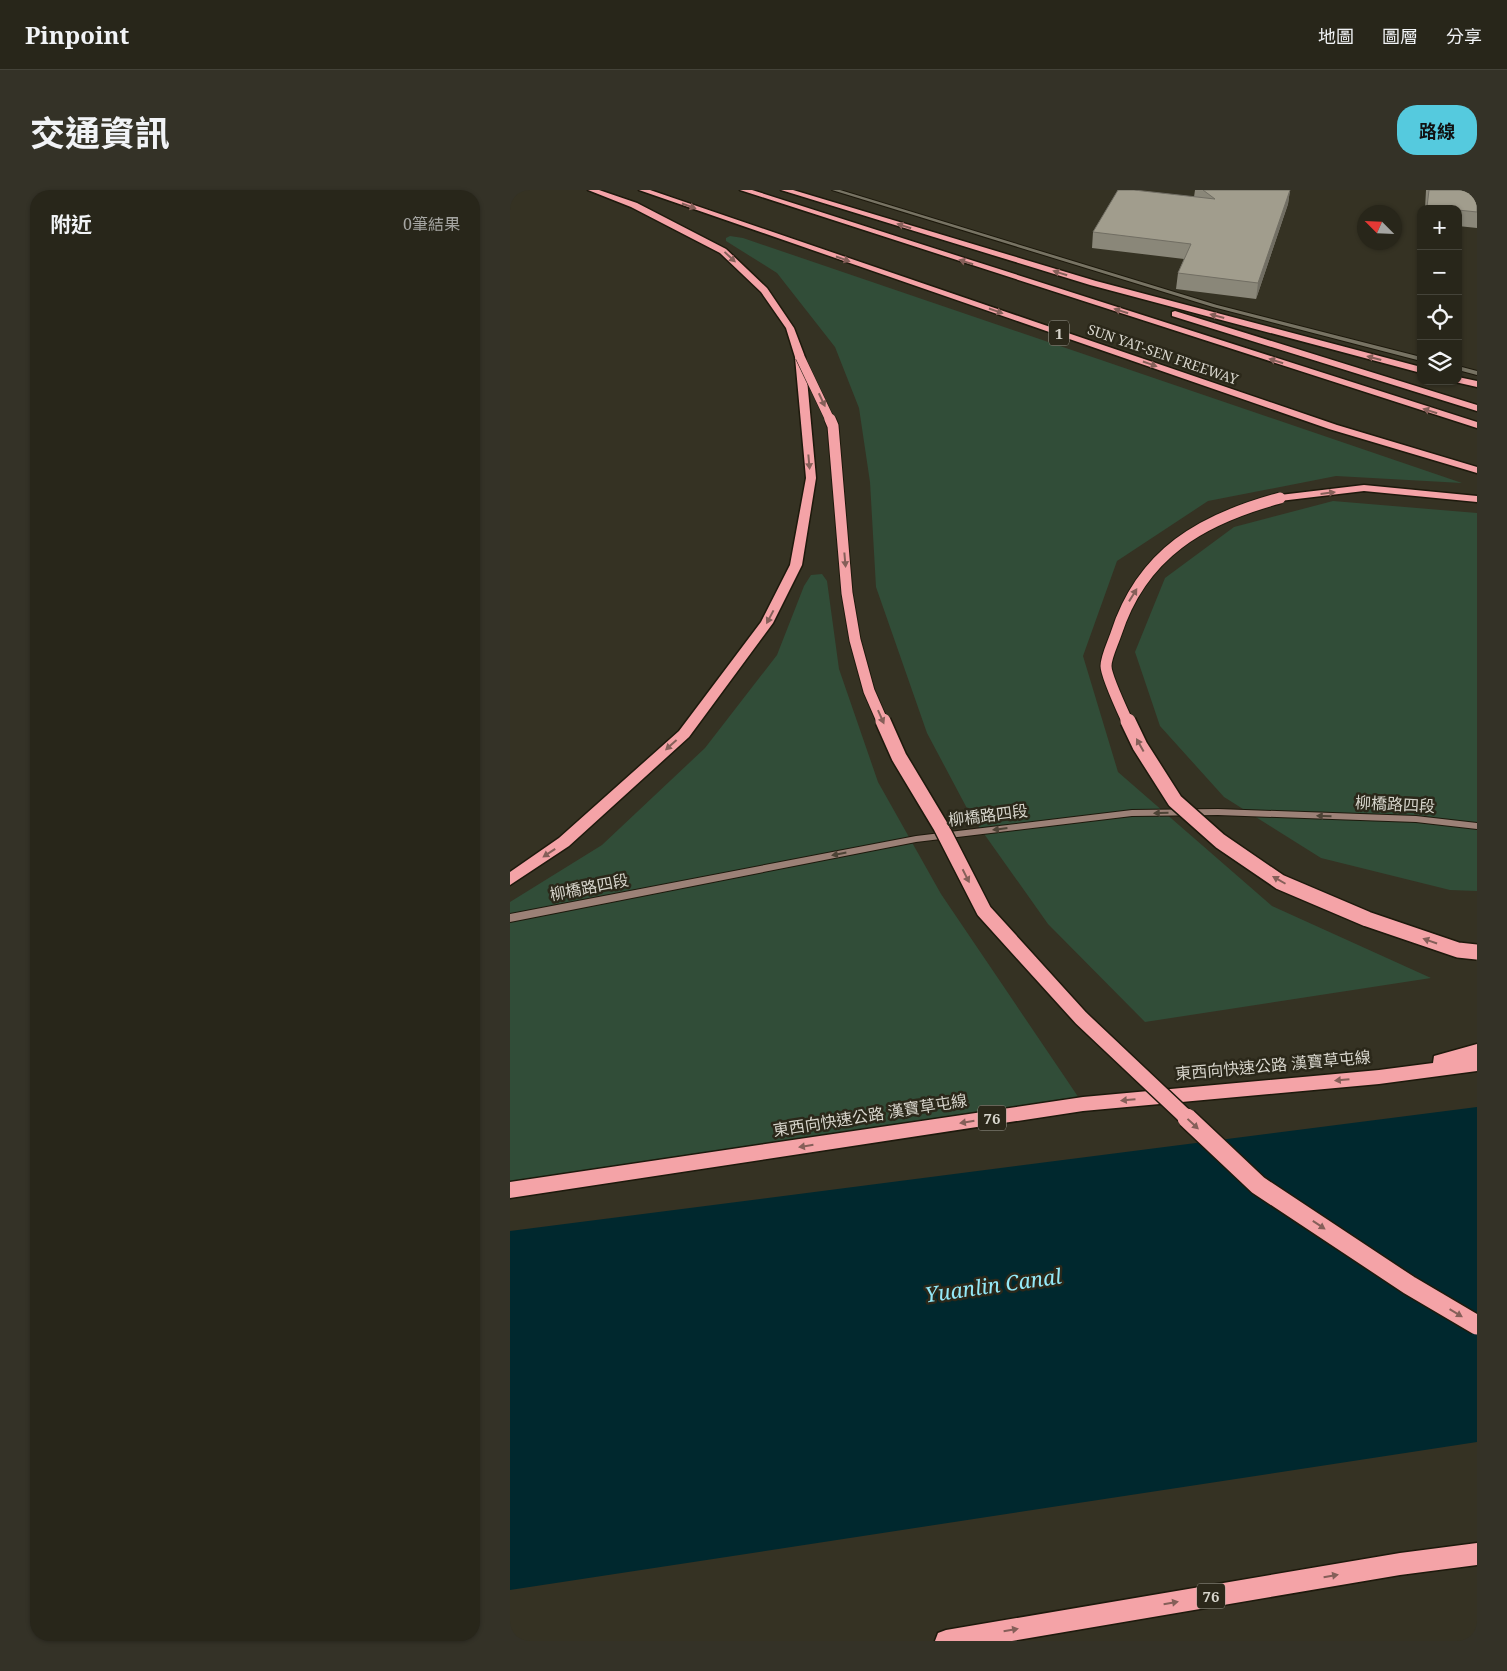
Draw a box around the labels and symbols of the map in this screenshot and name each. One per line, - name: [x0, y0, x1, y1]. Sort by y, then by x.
- one-way arrow: [682, 202, 697, 210]
- north arrow: [1357, 205, 1402, 250]
- one-way arrow: [897, 221, 912, 229]
- one-way arrow: [723, 251, 735, 263]
- one-way arrow: [835, 255, 850, 263]
- one-way arrow: [959, 257, 974, 265]
- one-way arrow: [1052, 268, 1067, 276]
- one-way arrow: [1113, 307, 1128, 315]
- one-way arrow: [989, 308, 1004, 315]
- one-way arrow: [1209, 311, 1224, 319]
- street label: SUN YAT-SEN FREEWAY: [1085, 319, 1241, 389]
- road number: 1: [1049, 320, 1069, 346]
- one-way arrow: [1366, 353, 1381, 361]
- one-way arrow: [1268, 357, 1283, 365]
- one-way arrow: [1143, 360, 1158, 368]
- one-way arrow: [818, 393, 826, 407]
- one-way arrow: [1423, 406, 1438, 414]
- one-way arrow: [805, 454, 813, 470]
- one-way arrow: [1320, 489, 1336, 497]
- one-way arrow: [841, 552, 849, 568]
- one-way arrow: [1128, 588, 1137, 601]
- one-way arrow: [766, 610, 774, 624]
- one-way arrow: [878, 710, 886, 724]
- one-way arrow: [1136, 738, 1144, 753]
- one-way arrow: [665, 739, 677, 751]
- street label: 柳橋路四段: [1354, 791, 1436, 817]
- street label: 柳橋路四段: [947, 799, 1029, 831]
- one-way arrow: [1153, 809, 1169, 817]
- one-way arrow: [1315, 811, 1331, 819]
- one-way arrow: [991, 825, 1007, 833]
- one-way arrow: [542, 848, 555, 857]
- one-way arrow: [831, 850, 847, 858]
- one-way arrow: [962, 868, 970, 883]
- street label: 柳橋路四段: [548, 869, 630, 905]
- one-way arrow: [1273, 876, 1286, 885]
- one-way arrow: [1422, 936, 1437, 944]
- street label: 東西向快速公路 漢寶草屯線: [1174, 1045, 1372, 1085]
- one-way arrow: [1333, 1076, 1349, 1084]
- street label: 東西向快速公路 漢寶草屯線: [771, 1089, 969, 1141]
- one-way arrow: [1119, 1096, 1135, 1104]
- road number: 76: [978, 1106, 1006, 1130]
- one-way arrow: [958, 1118, 974, 1126]
- one-way arrow: [1187, 1118, 1199, 1130]
- one-way arrow: [798, 1142, 814, 1150]
- one-way arrow: [1313, 1220, 1326, 1230]
- water label: Yuanlin Canal: [923, 1261, 1064, 1308]
- one-way arrow: [1450, 1308, 1463, 1317]
- one-way arrow: [1324, 1571, 1340, 1579]
- road number: 76: [1197, 1584, 1225, 1608]
- one-way arrow: [1164, 1598, 1180, 1606]
- one-way arrow: [1003, 1625, 1019, 1633]

